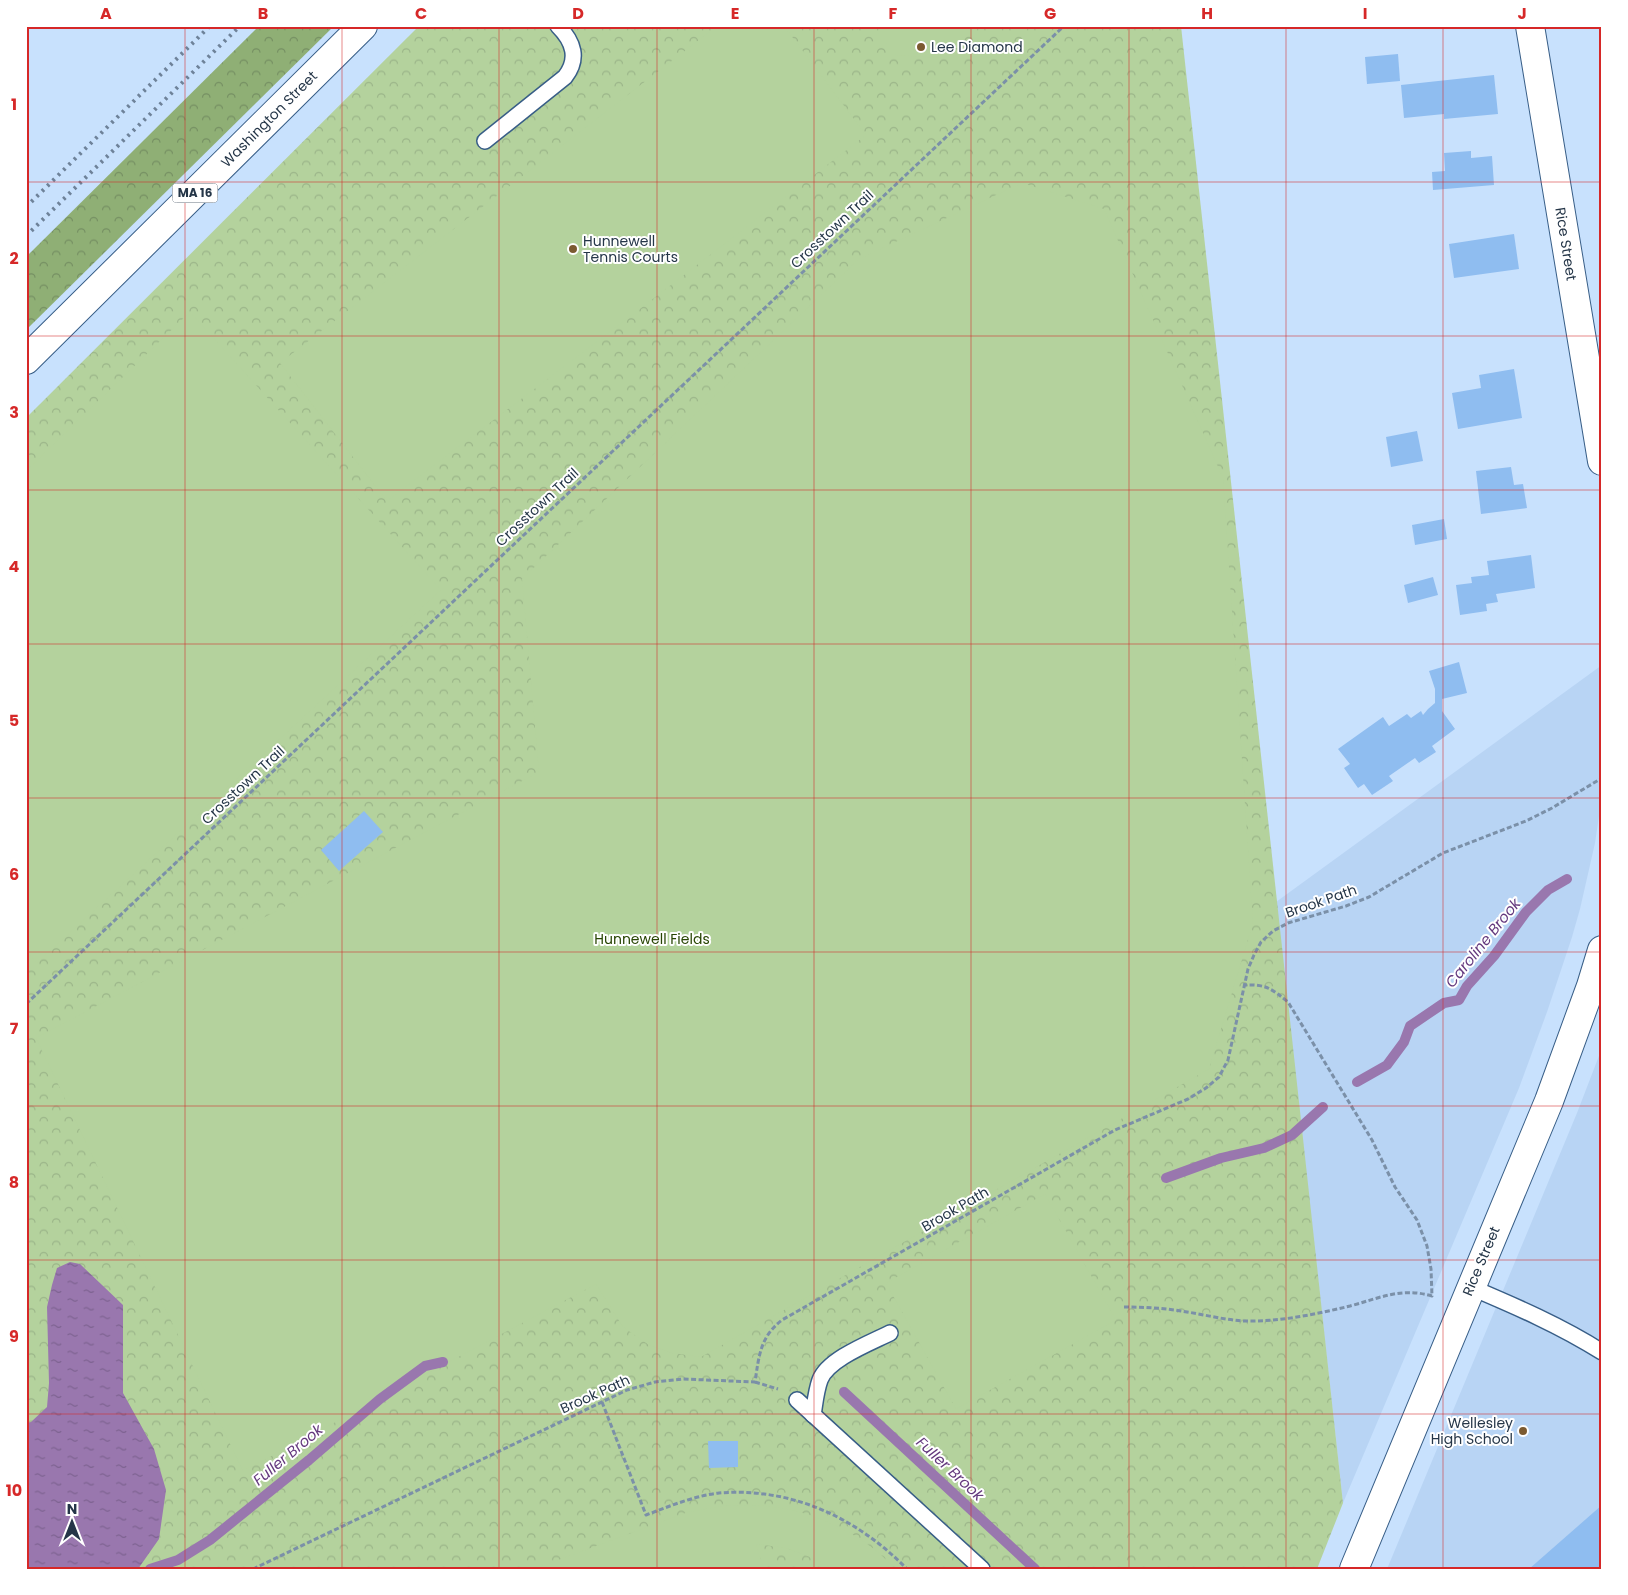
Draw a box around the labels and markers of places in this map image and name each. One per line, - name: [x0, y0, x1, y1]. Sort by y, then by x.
- place label: Lee Diamond: [931, 37, 1023, 57]
- marker: Lee Diamond: [915, 41, 927, 53]
- place label: Hunnewell Tennis Courts: [583, 231, 678, 267]
- marker: Hunnewell Tennis Courts: [567, 243, 579, 255]
- place label: Wellesley High School: [1431, 1413, 1513, 1449]
- marker: Wellesley High School: [1517, 1425, 1529, 1437]

